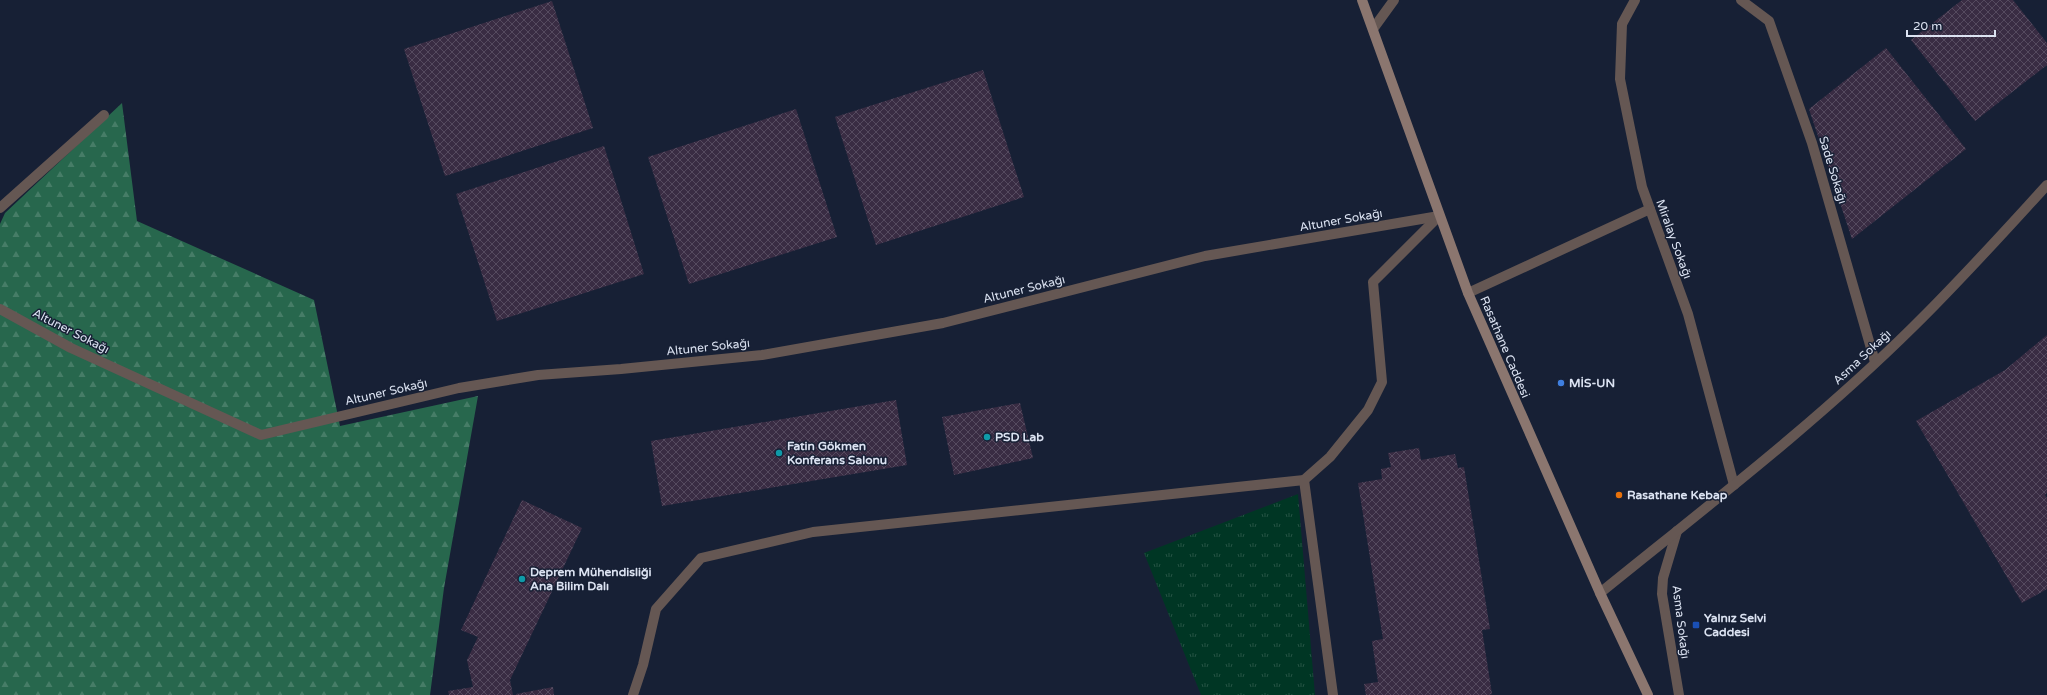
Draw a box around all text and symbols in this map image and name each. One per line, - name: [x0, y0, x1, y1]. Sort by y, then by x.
- scale bar: [1907, 12, 1995, 38]
- text: 20 m: [1913, 19, 1942, 33]
- street label: Sade Sokağı: [1816, 134, 1850, 206]
- street label: Miralay Sokağı: [1653, 197, 1695, 281]
- street label: Altuner Sokağı: [1298, 206, 1384, 234]
- street label: Altuner Sokağı: [982, 272, 1066, 306]
- street label: Rasathane Caddesi: [1477, 294, 1533, 400]
- street label: Altuner Sokağı: [30, 306, 112, 356]
- street label: Asma Sokağı: [1830, 327, 1894, 387]
- street label: Altuner Sokağı: [665, 336, 751, 358]
- street label: Altuner Sokağı: [344, 376, 428, 408]
- place label: MİS-UN: [1569, 376, 1615, 390]
- marker: MİS-UN: [1556, 378, 1566, 388]
- place label: PSD Lab: [995, 430, 1044, 444]
- marker: PSD Lab: [982, 432, 992, 442]
- place label: Fatin Gökmen Konferans Salonu: [787, 439, 887, 467]
- marker: Fatin Gökmen Konferans Salonu: [774, 448, 784, 458]
- place label: Rasathane Kebap: [1627, 488, 1728, 503]
- marker: Rasathane Kebap: [1614, 490, 1624, 500]
- place label: Deprem Mühendisliği Ana Bilim Dalı: [530, 565, 652, 593]
- marker: Deprem Mühendisliği Ana Bilim Dalı: [517, 574, 527, 584]
- street label: Asma Sokağı: [1670, 584, 1692, 660]
- place label: Yalnız Selvi Caddesi: [1704, 611, 1766, 639]
- marker: Yalnız Selvi Caddesi: [1691, 620, 1701, 630]

